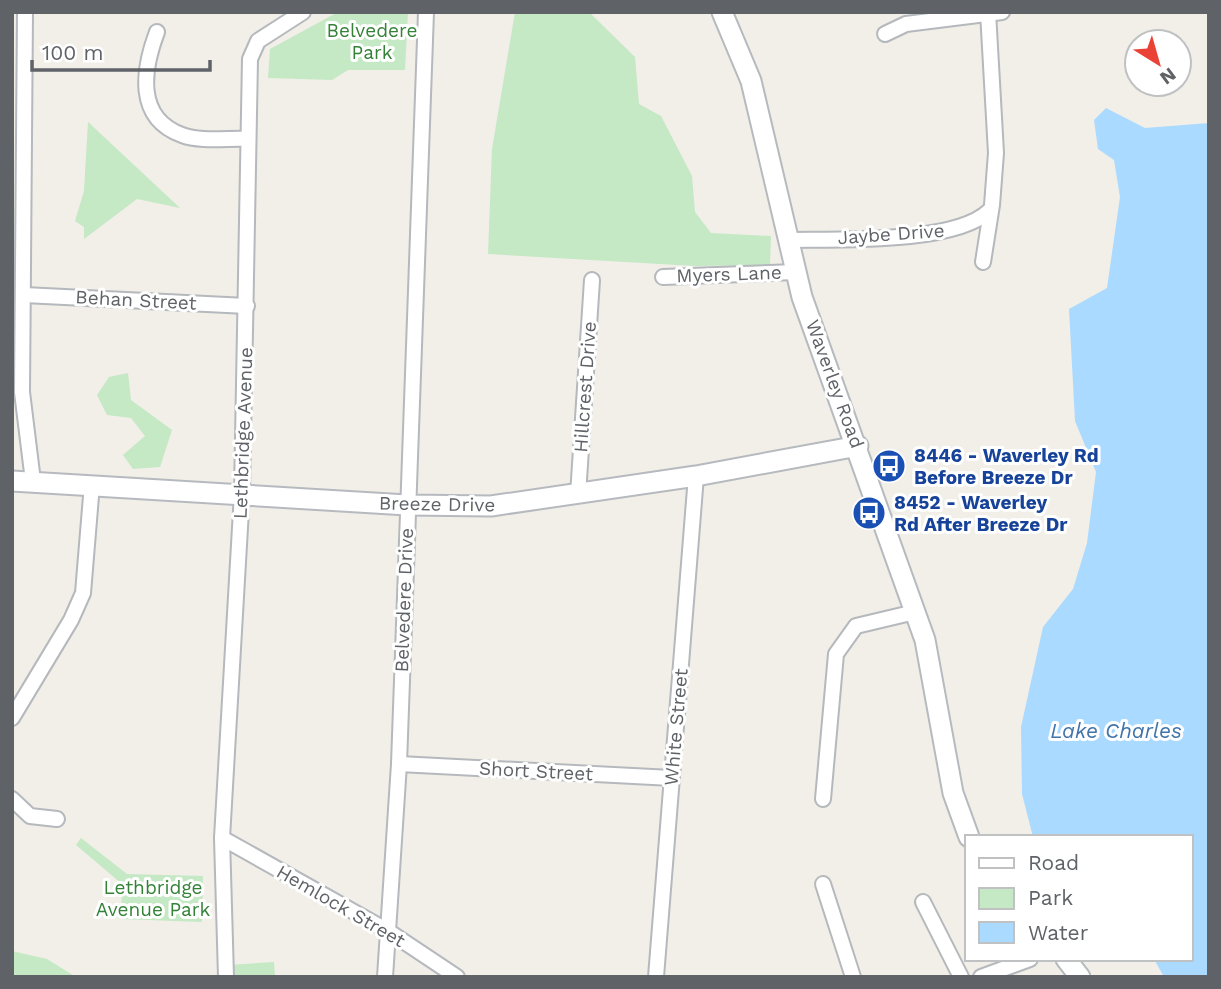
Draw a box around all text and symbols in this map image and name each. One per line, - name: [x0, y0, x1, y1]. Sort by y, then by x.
- park label: Belvedere Park: [327, 19, 417, 64]
- scale bar: [32, 28, 210, 72]
- north arrow: [1123, 28, 1193, 98]
- text: 100 m: [42, 40, 104, 65]
- text: N: [1155, 63, 1180, 90]
- street label: Jaybe Drive: [837, 219, 945, 249]
- street label: Myers Lane: [676, 261, 782, 287]
- street label: Behan Street: [75, 285, 197, 315]
- street label: Waverley Road: [801, 317, 869, 451]
- street label: Hillcrest Drive: [569, 321, 601, 453]
- street label: Lethbridge Avenue: [229, 347, 257, 519]
- place label: 8446 - Waverley Rd Before Breeze Dr: [914, 444, 1099, 489]
- bus stop icon: 8446 - Waverley Rd Before Breeze Dr: [870, 447, 908, 485]
- street label: Breeze Drive: [379, 491, 495, 517]
- place label: 8452 - Waverley Rd After Breeze Dr: [894, 491, 1068, 536]
- bus stop icon: 8452 - Waverley Rd After Breeze Dr: [850, 494, 888, 532]
- street label: Belvedere Drive: [390, 527, 418, 673]
- street label: White Street: [659, 667, 693, 787]
- water label: Lake Charles: [1050, 718, 1182, 743]
- street label: Short Street: [478, 757, 594, 785]
- legend: [965, 835, 1193, 961]
- text: Road: [1028, 850, 1079, 875]
- street label: Hemlock Street: [273, 860, 409, 952]
- park label: Lethbridge Avenue Park: [96, 876, 210, 921]
- text: Park: [1028, 885, 1073, 910]
- text: Water: [1028, 920, 1089, 945]

